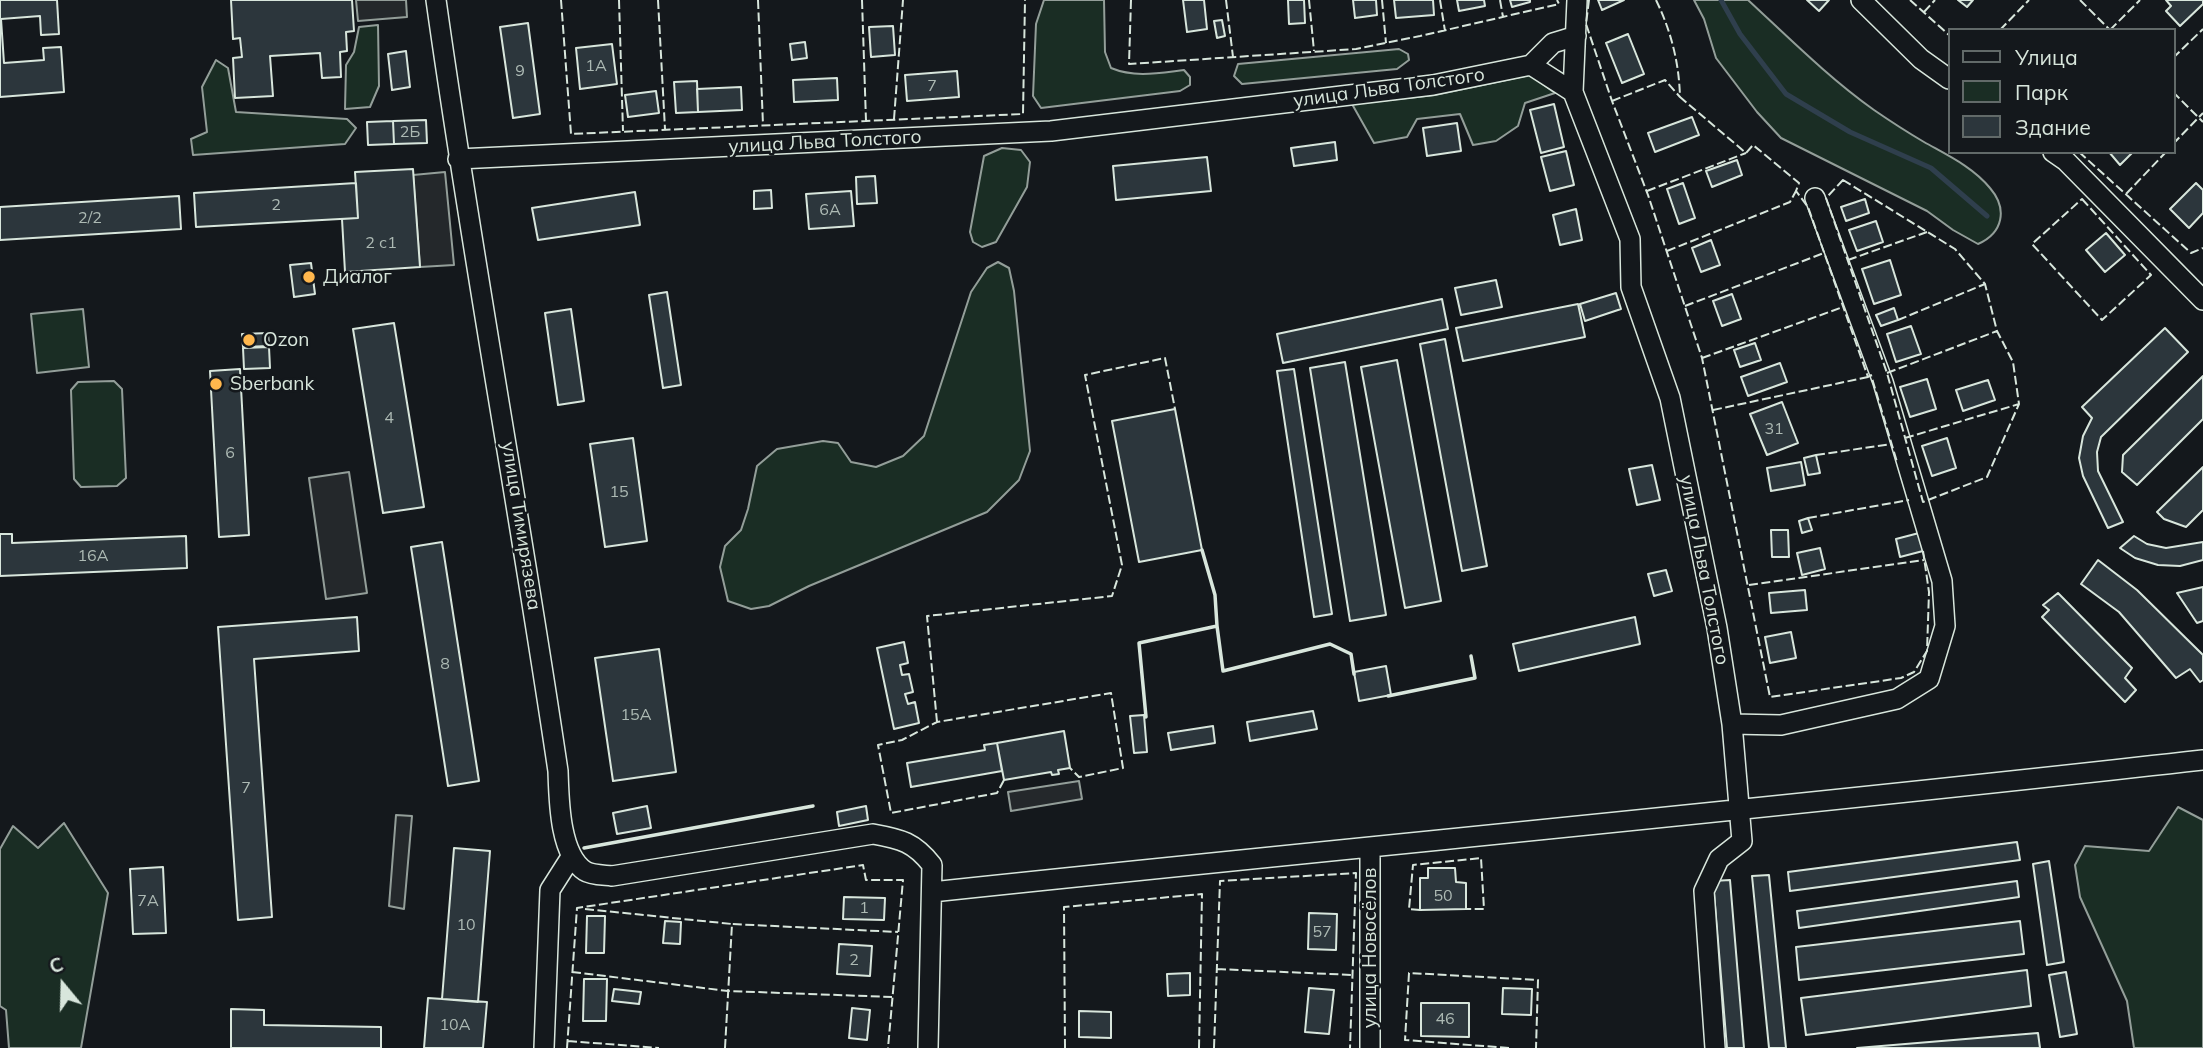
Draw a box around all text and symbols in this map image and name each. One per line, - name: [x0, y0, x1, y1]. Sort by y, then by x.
- legend: [1948, 28, 2175, 154]
- text: Улица: [2015, 44, 2078, 70]
- house number: 1А: [585, 56, 607, 76]
- house number: 9: [515, 61, 525, 81]
- street label: улица Льва Толстого: [1292, 63, 1486, 113]
- house number: 7: [927, 76, 937, 96]
- text: Парк: [2015, 79, 2068, 105]
- text: Здание: [2015, 114, 2091, 140]
- house number: 2Б: [400, 122, 420, 142]
- street label: улица Льва Толстого: [728, 126, 922, 158]
- house number: 2: [271, 195, 281, 215]
- house number: 6А: [819, 200, 841, 220]
- house number: 2/2: [78, 208, 102, 228]
- house number: 2 с1: [365, 233, 397, 253]
- place label: Диалог: [323, 266, 392, 288]
- marker: Диалог: [301, 269, 317, 285]
- place label: Ozon: [263, 329, 309, 351]
- marker: Ozon: [241, 332, 257, 348]
- place label: Sberbank: [230, 373, 314, 395]
- marker: Sberbank: [208, 376, 224, 392]
- house number: 4: [384, 408, 394, 428]
- house number: 31: [1764, 419, 1784, 439]
- street label: улица Тимирязева: [496, 440, 546, 612]
- house number: 6: [225, 443, 235, 463]
- street label: улица Льва Толстого: [1674, 473, 1734, 667]
- house number: 15: [609, 482, 629, 502]
- house number: 16А: [78, 546, 108, 566]
- house number: 8: [440, 654, 450, 674]
- house number: 15А: [621, 705, 651, 725]
- house number: 7: [241, 778, 251, 798]
- street label: улица Новосёлов: [1359, 868, 1381, 1028]
- house number: 50: [1433, 886, 1453, 906]
- house number: 7А: [137, 891, 159, 911]
- house number: 1: [859, 898, 869, 918]
- house number: 10: [456, 915, 476, 935]
- house number: 57: [1312, 922, 1332, 942]
- north arrow: [28, 950, 98, 1020]
- house number: 2: [849, 950, 859, 970]
- text: С: [46, 952, 66, 979]
- house number: 46: [1435, 1009, 1455, 1029]
- house number: 10А: [440, 1015, 470, 1035]

